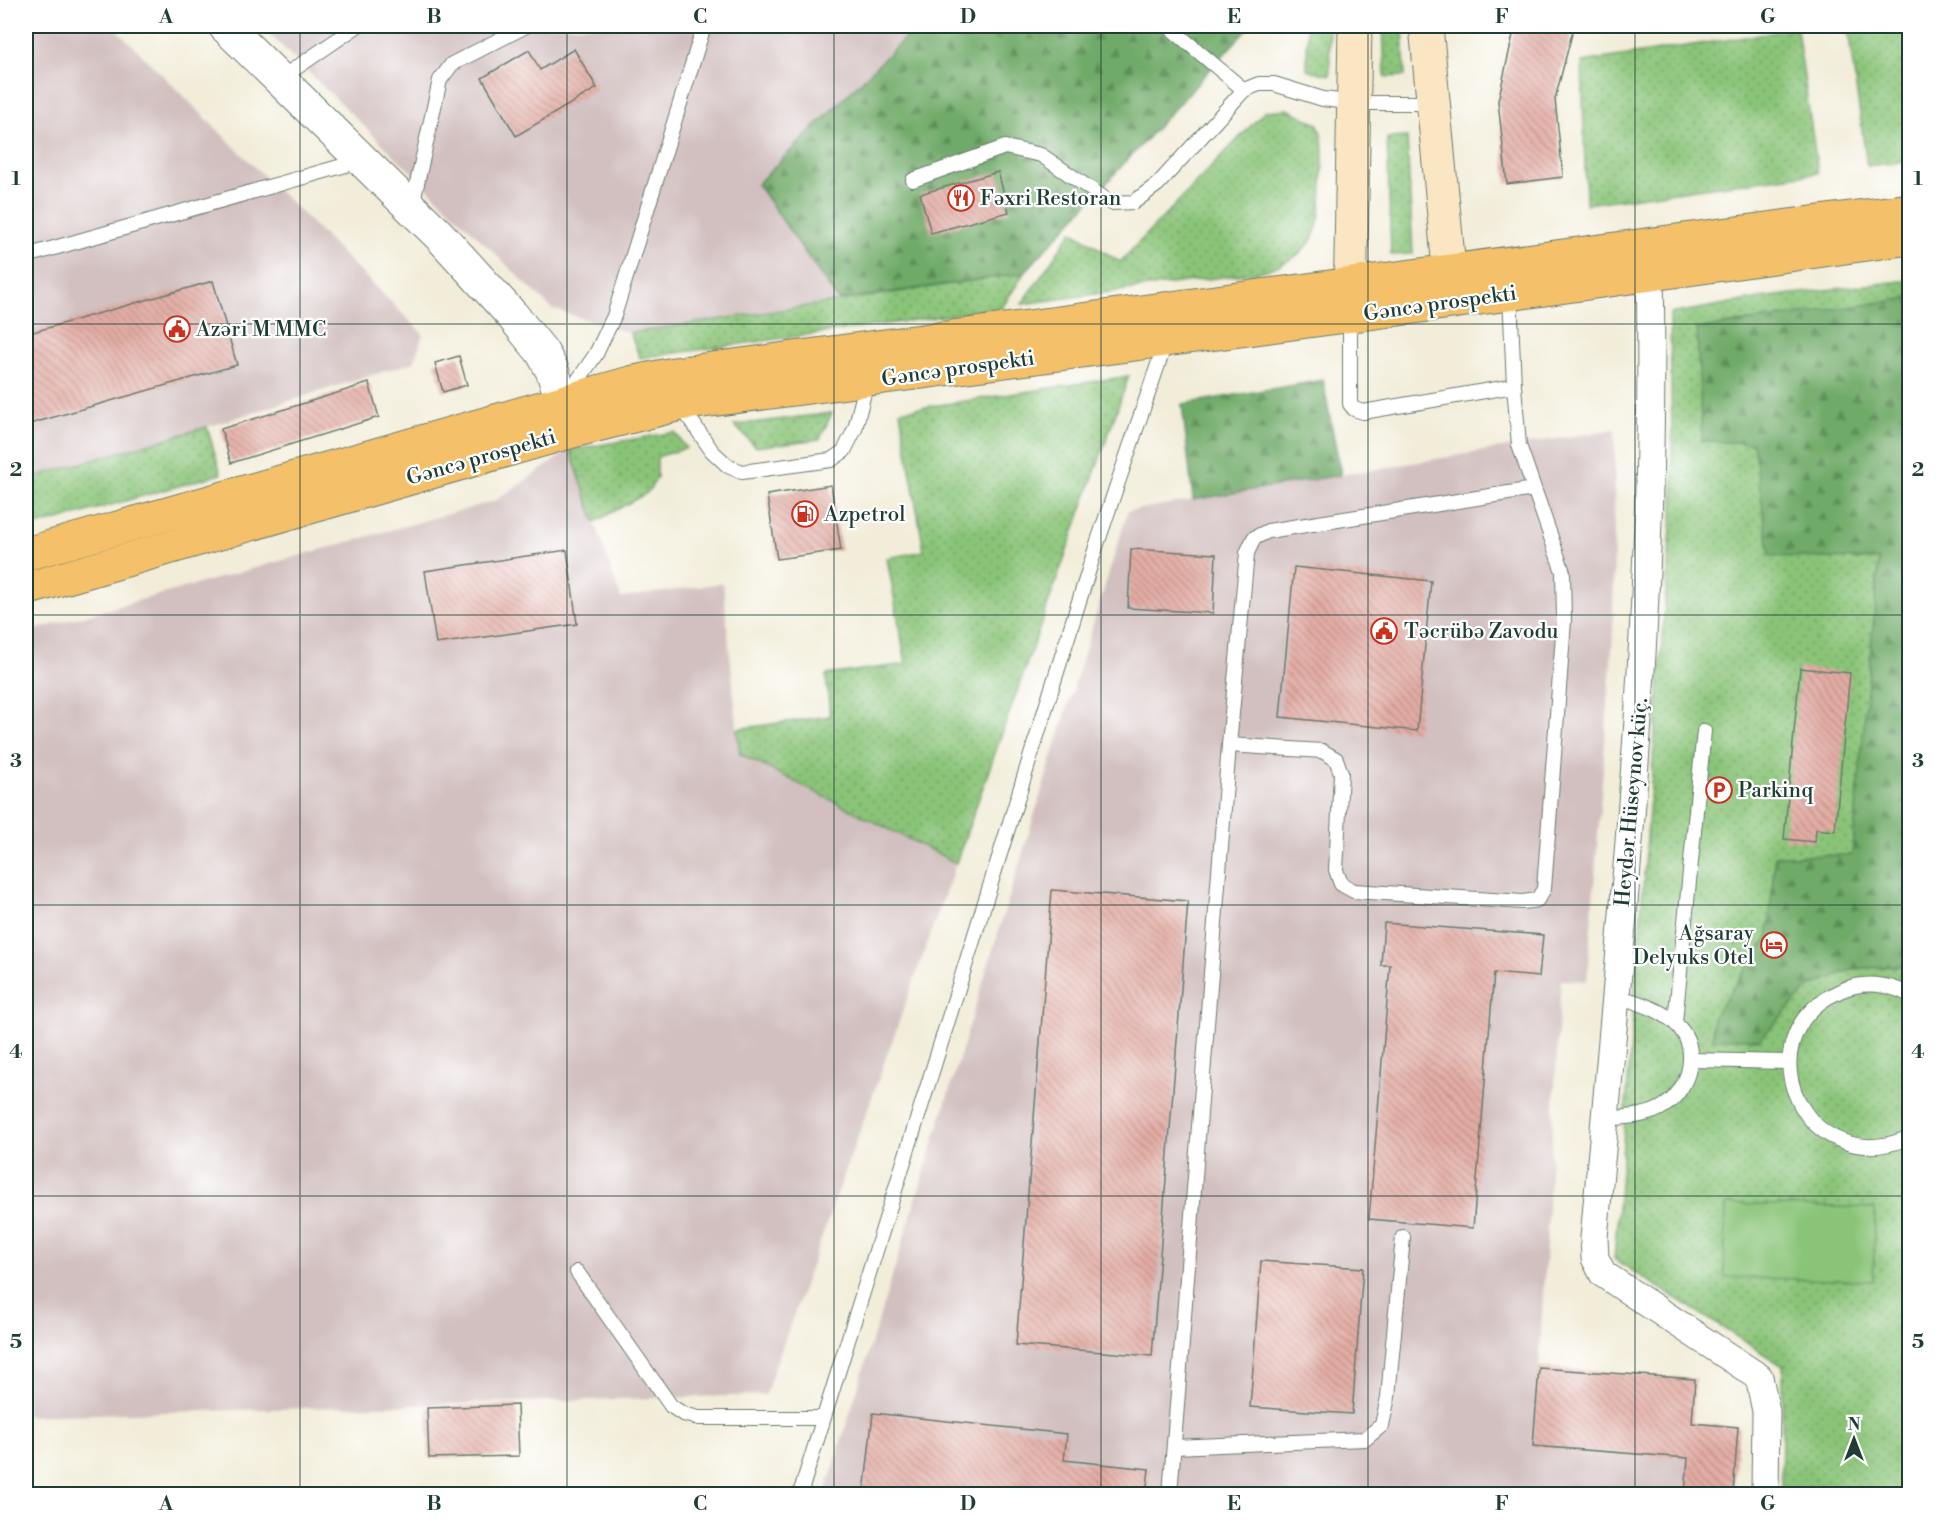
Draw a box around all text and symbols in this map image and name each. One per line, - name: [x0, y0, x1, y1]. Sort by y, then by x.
- text: A: [158, 5, 174, 30]
- text: B: [426, 5, 442, 30]
- text: C: [693, 5, 707, 30]
- text: D: [960, 5, 976, 30]
- text: E: [1227, 5, 1241, 30]
- text: F: [1495, 5, 1509, 30]
- text: G: [1760, 5, 1776, 30]
- text: 1: [11, 167, 21, 192]
- text: 1: [1913, 167, 1923, 192]
- restaurant icon: Fəxri Restoran: [946, 183, 976, 213]
- place label: Fəxri Restoran: [980, 186, 1122, 212]
- street label: Gəncə prospekti: [1362, 280, 1518, 328]
- public building icon: Azəri M MMC: [162, 314, 192, 344]
- place label: Azəri M MMC: [195, 317, 326, 343]
- street label: Gəncə prospekti: [880, 345, 1036, 393]
- street label: Gəncə prospekti: [404, 424, 559, 492]
- text: 2: [10, 458, 22, 483]
- text: 2: [1912, 458, 1924, 483]
- fuel station icon: Azpetrol: [790, 499, 820, 529]
- place label: Azpetrol: [823, 502, 906, 528]
- public building icon: Təcrübə Zavodu: [1369, 616, 1399, 646]
- place label: Təcrübə Zavodu: [1404, 619, 1558, 645]
- street label: Heydər Hüseynov küç.: [1610, 697, 1654, 908]
- text: 3: [10, 749, 22, 774]
- text: 3: [1912, 749, 1924, 774]
- parking icon: Parkinq: [1704, 775, 1734, 805]
- place label: Parkinq: [1738, 778, 1813, 804]
- place label: Ağsaray Delyuks Otel: [1633, 921, 1755, 971]
- hotel icon: Ağsaray Delyuks Otel: [1759, 930, 1789, 960]
- text: 4: [9, 1040, 23, 1065]
- text: 4: [1911, 1040, 1925, 1065]
- text: 5: [10, 1330, 22, 1355]
- text: 5: [1912, 1330, 1924, 1355]
- north arrow: [1824, 1409, 1884, 1469]
- text: N: [1848, 1415, 1861, 1435]
- text: A: [158, 1492, 174, 1517]
- text: B: [426, 1492, 442, 1517]
- text: C: [693, 1492, 707, 1517]
- text: D: [960, 1492, 976, 1517]
- text: E: [1227, 1492, 1241, 1517]
- text: F: [1495, 1492, 1509, 1517]
- text: G: [1760, 1492, 1776, 1517]

